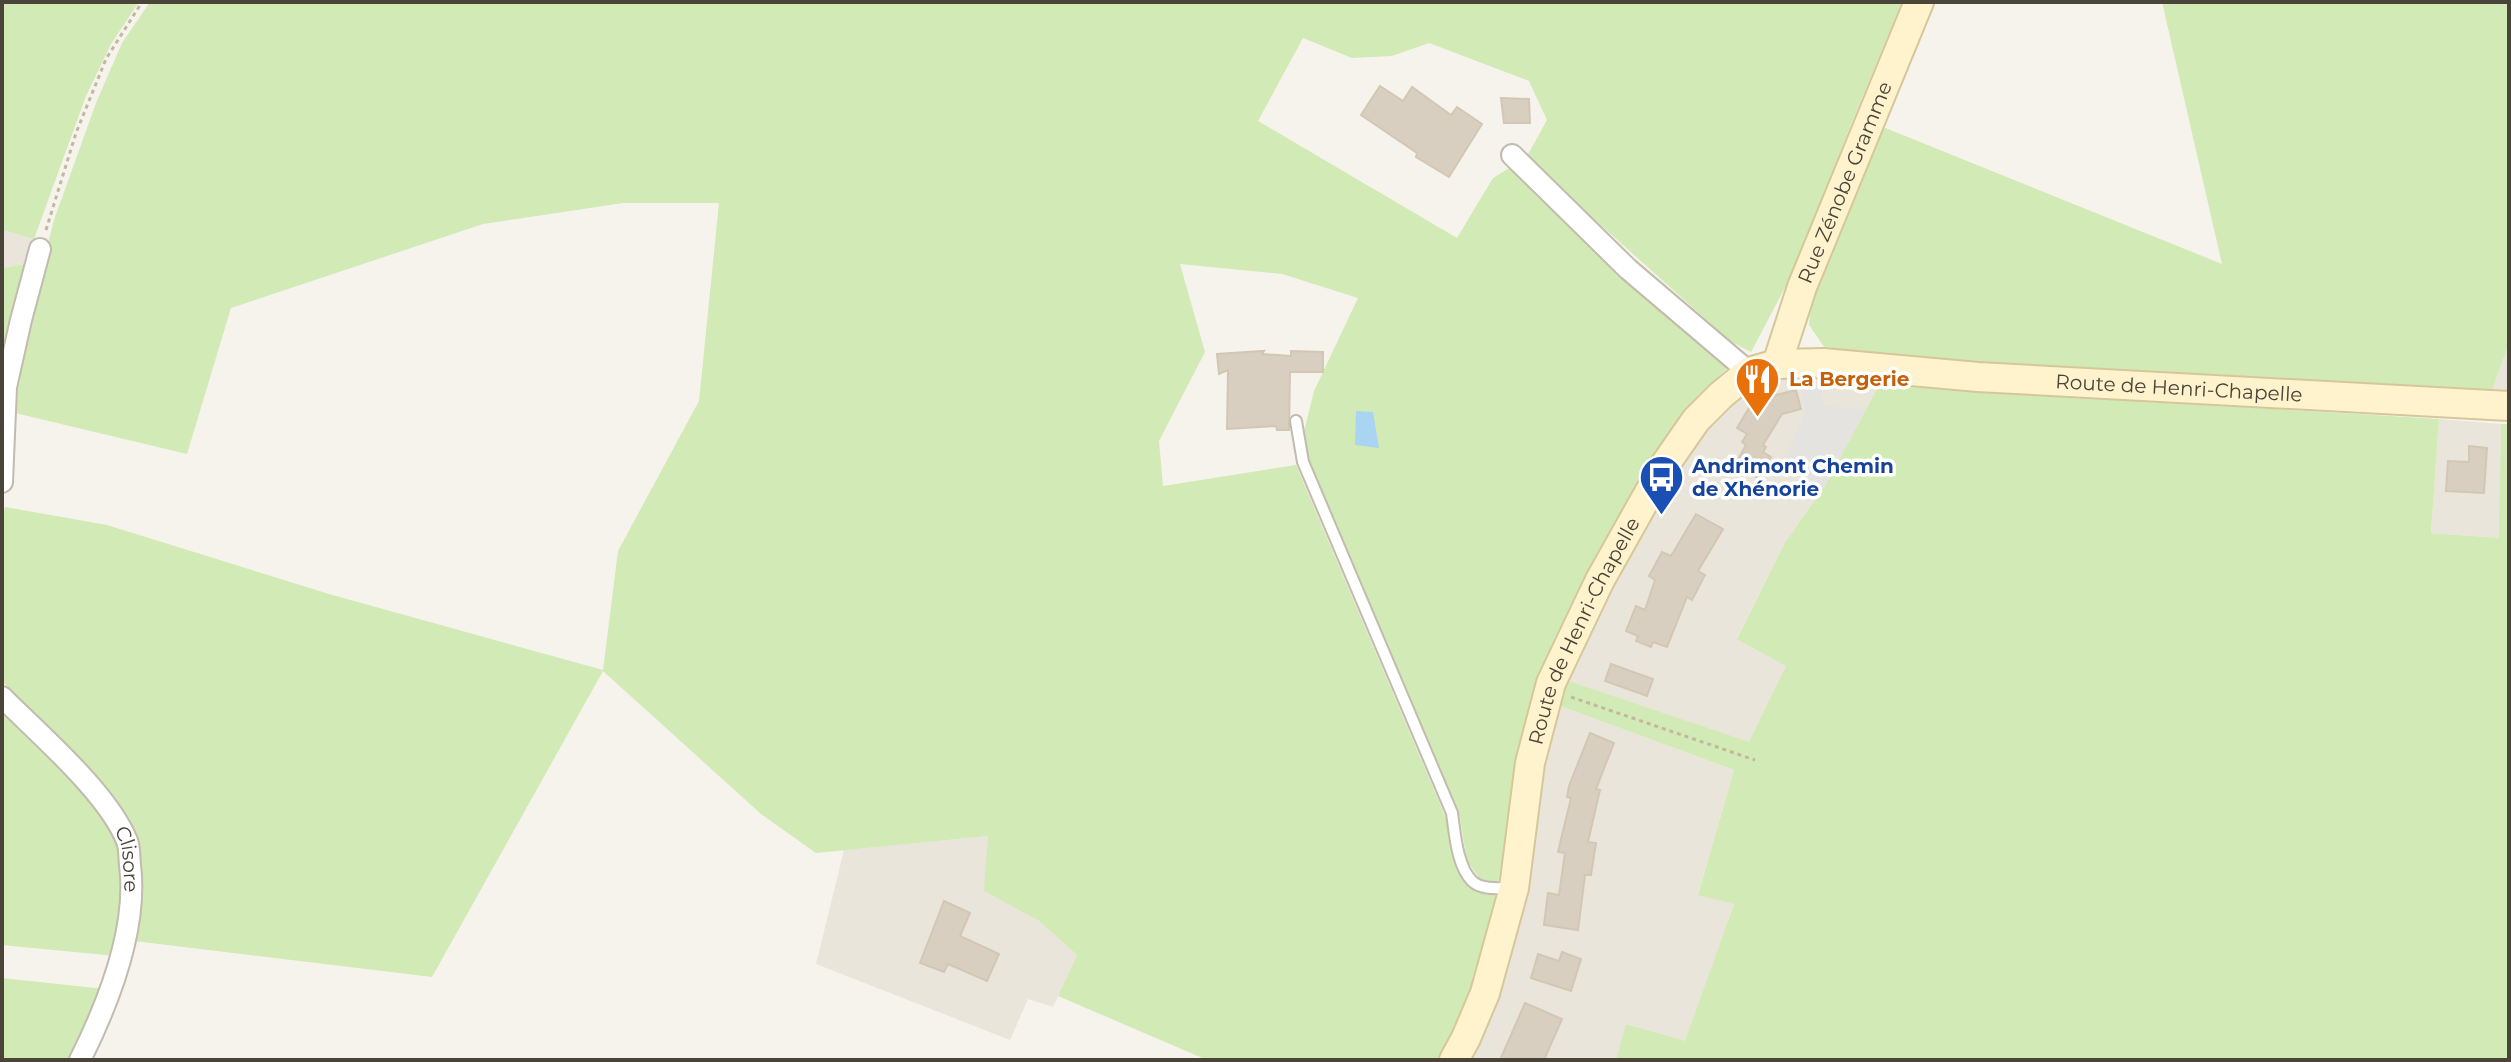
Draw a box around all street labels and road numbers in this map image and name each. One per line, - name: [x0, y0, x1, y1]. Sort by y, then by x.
- street label: Rue Zénobe Gramme: [1793, 78, 1897, 287]
- street label: Route de Henri-Chapelle: [2055, 369, 2303, 407]
- street label: Route de Henri-Chapelle: [1523, 513, 1645, 747]
- street label: Clisore: [110, 822, 143, 892]

